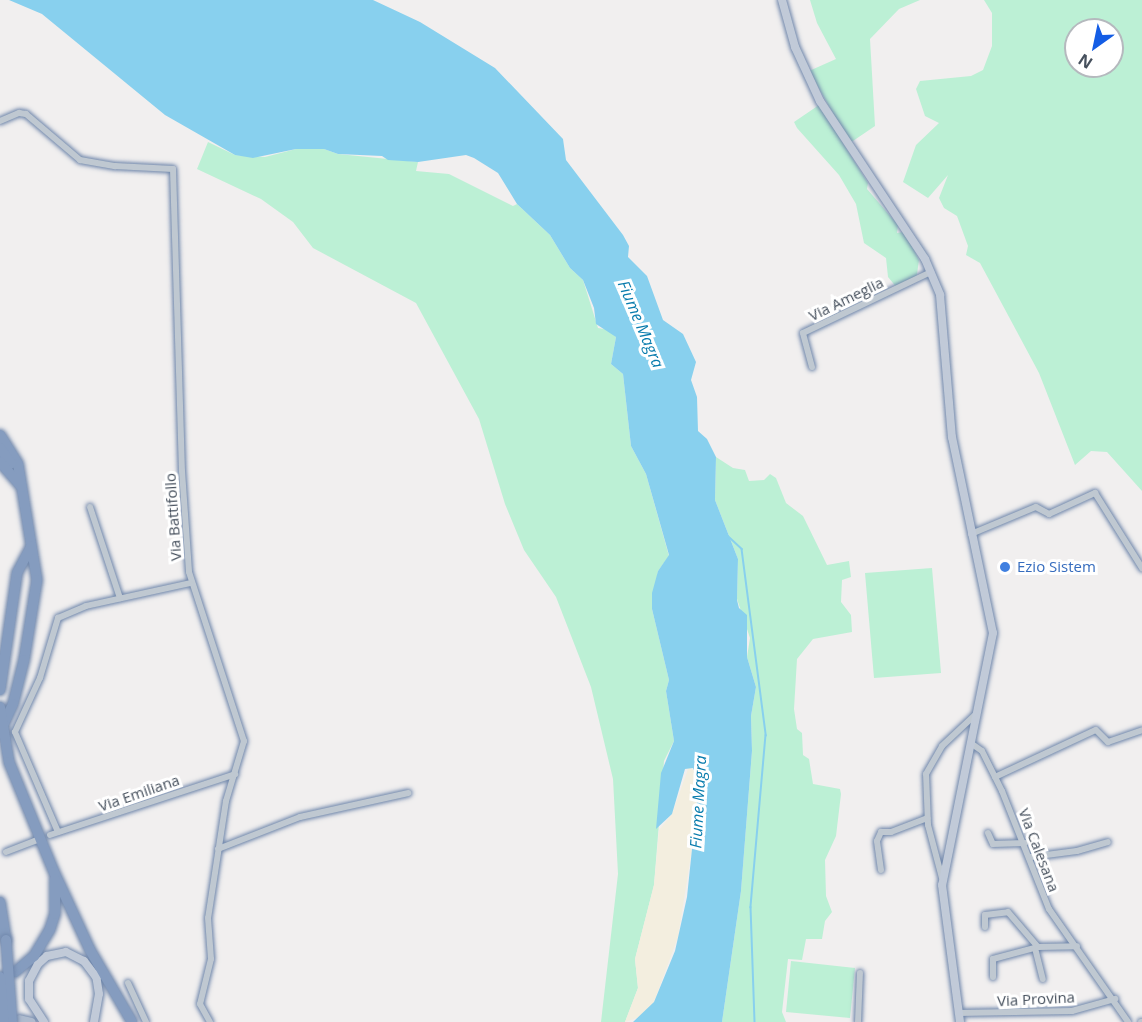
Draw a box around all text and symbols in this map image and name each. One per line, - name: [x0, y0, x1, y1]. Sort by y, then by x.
- north arrow: [1064, 18, 1124, 78]
- text: N: [1074, 49, 1097, 74]
- street label: Via Ameglia: [806, 273, 886, 325]
- water label: Fiume Magra: [614, 277, 668, 371]
- street label: Via Battifollo: [161, 472, 185, 562]
- place label: Ezio Sistem: [1017, 558, 1096, 576]
- marker: Ezio Sistem: [998, 560, 1012, 574]
- water label: Fiume Magra: [686, 755, 710, 849]
- street label: Via Emiliana: [96, 771, 182, 815]
- street label: Via Calesana: [1015, 806, 1063, 894]
- street label: Via Provina: [997, 988, 1075, 1010]

